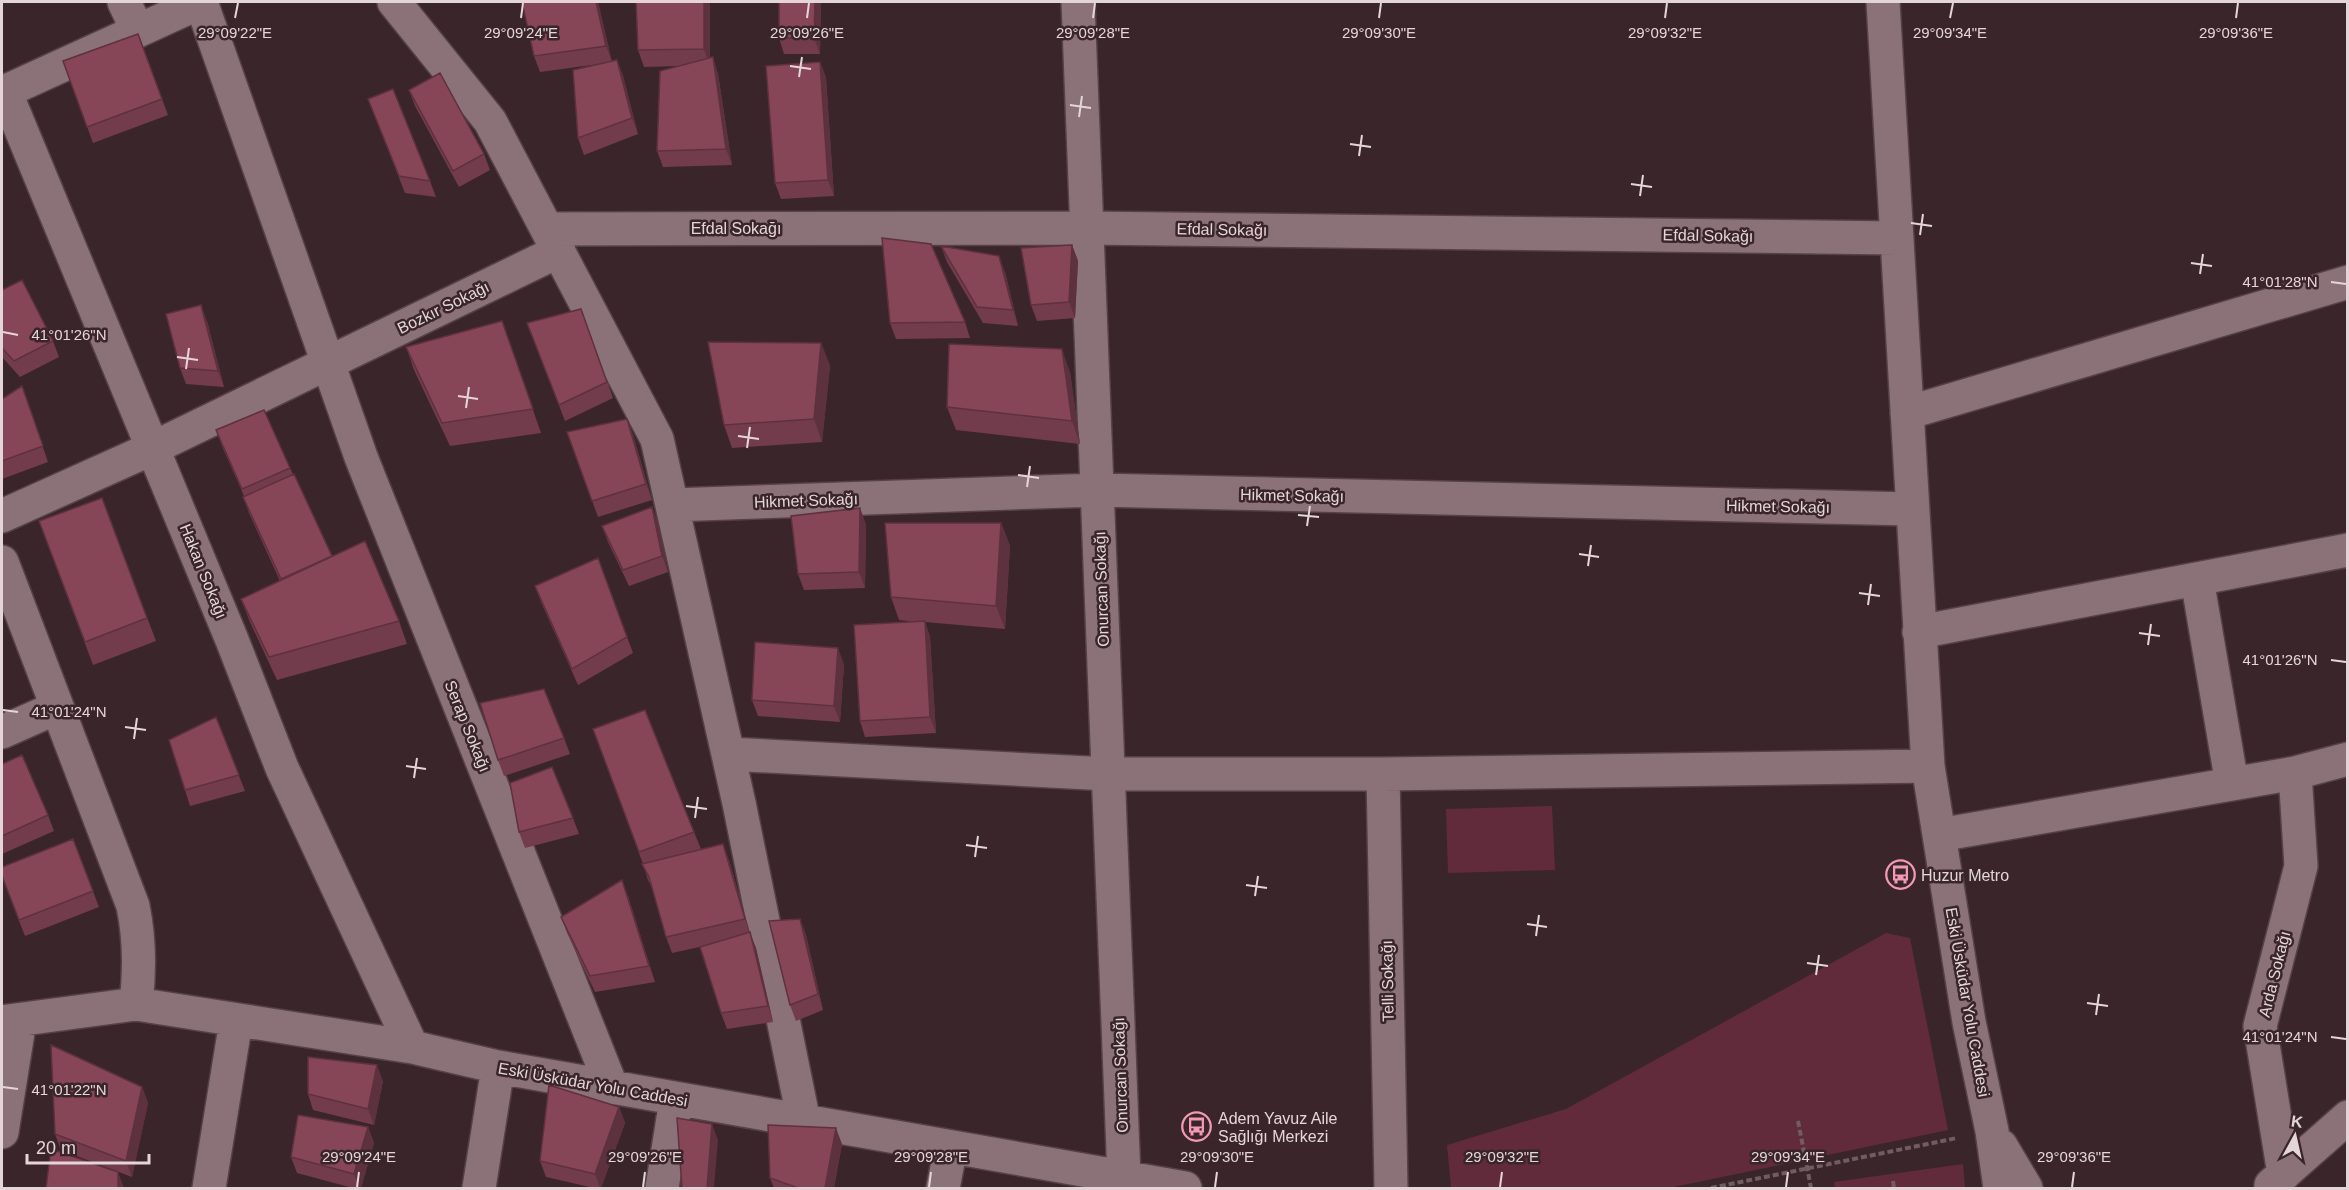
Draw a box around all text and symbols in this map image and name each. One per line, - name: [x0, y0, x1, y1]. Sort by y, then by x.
- text: 29°09'22"E: [198, 24, 272, 41]
- text: 29°09'24"E: [484, 24, 558, 41]
- text: 29°09'26"E: [770, 24, 844, 41]
- text: 29°09'28"E: [1056, 24, 1130, 41]
- text: 29°09'30"E: [1342, 24, 1416, 41]
- text: 29°09'32"E: [1628, 24, 1702, 41]
- text: 29°09'34"E: [1913, 24, 1987, 41]
- text: 29°09'36"E: [2199, 24, 2273, 41]
- street label: Efdal Sokağı: [691, 220, 781, 237]
- street label: Efdal Sokağı: [1176, 220, 1267, 239]
- street label: Efdal Sokağı: [1662, 226, 1753, 245]
- text: 41°01'28"N: [2242, 273, 2318, 290]
- street label: Bozkır Sokağı: [395, 278, 492, 337]
- text: 41°01'26"N: [31, 326, 107, 343]
- street label: Hikmet Sokağı: [1240, 486, 1344, 505]
- street label: Hikmet Sokağı: [754, 490, 858, 511]
- street label: Hikmet Sokağı: [1726, 497, 1830, 516]
- street label: Hakan Sokağı: [177, 521, 230, 621]
- street label: Onurcan Sokağı: [1091, 531, 1112, 647]
- text: 41°01'26"N: [2242, 651, 2318, 668]
- street label: Serap Sokağı: [441, 678, 494, 774]
- text: 41°01'24"N: [31, 703, 107, 720]
- bus stop icon: Huzur Metro: [1884, 859, 1916, 891]
- place label: Huzur Metro: [1921, 867, 2009, 884]
- street label: Eski Üsküdar Yolu Caddesi: [1942, 906, 1993, 1098]
- street label: Arda Sokağı: [2256, 929, 2293, 1019]
- street label: Telli Sokağı: [1378, 940, 1397, 1022]
- street label: Onurcan Sokağı: [1110, 1017, 1131, 1133]
- text: 41°01'24"N: [2242, 1028, 2318, 1045]
- street label: Eski Üsküdar Yolu Caddesi: [497, 1059, 689, 1110]
- text: 41°01'22"N: [31, 1081, 107, 1098]
- north arrow: [2265, 1106, 2325, 1166]
- place label: Adem Yavuz Aile Sağlığı Merkezi: [1218, 1110, 1338, 1145]
- bus stop icon: Adem Yavuz Aile Sağlığı Merkezi: [1181, 1111, 1213, 1143]
- text: K: [2290, 1112, 2304, 1131]
- scale bar: [27, 1127, 148, 1165]
- text: 20 m: [36, 1138, 76, 1158]
- text: 29°09'24"E: [322, 1148, 396, 1165]
- text: 29°09'26"E: [608, 1148, 682, 1165]
- text: 29°09'28"E: [894, 1148, 968, 1165]
- text: 29°09'30"E: [1180, 1148, 1254, 1165]
- text: 29°09'32"E: [1465, 1148, 1539, 1165]
- text: 29°09'34"E: [1751, 1148, 1825, 1165]
- text: 29°09'36"E: [2037, 1148, 2111, 1165]

